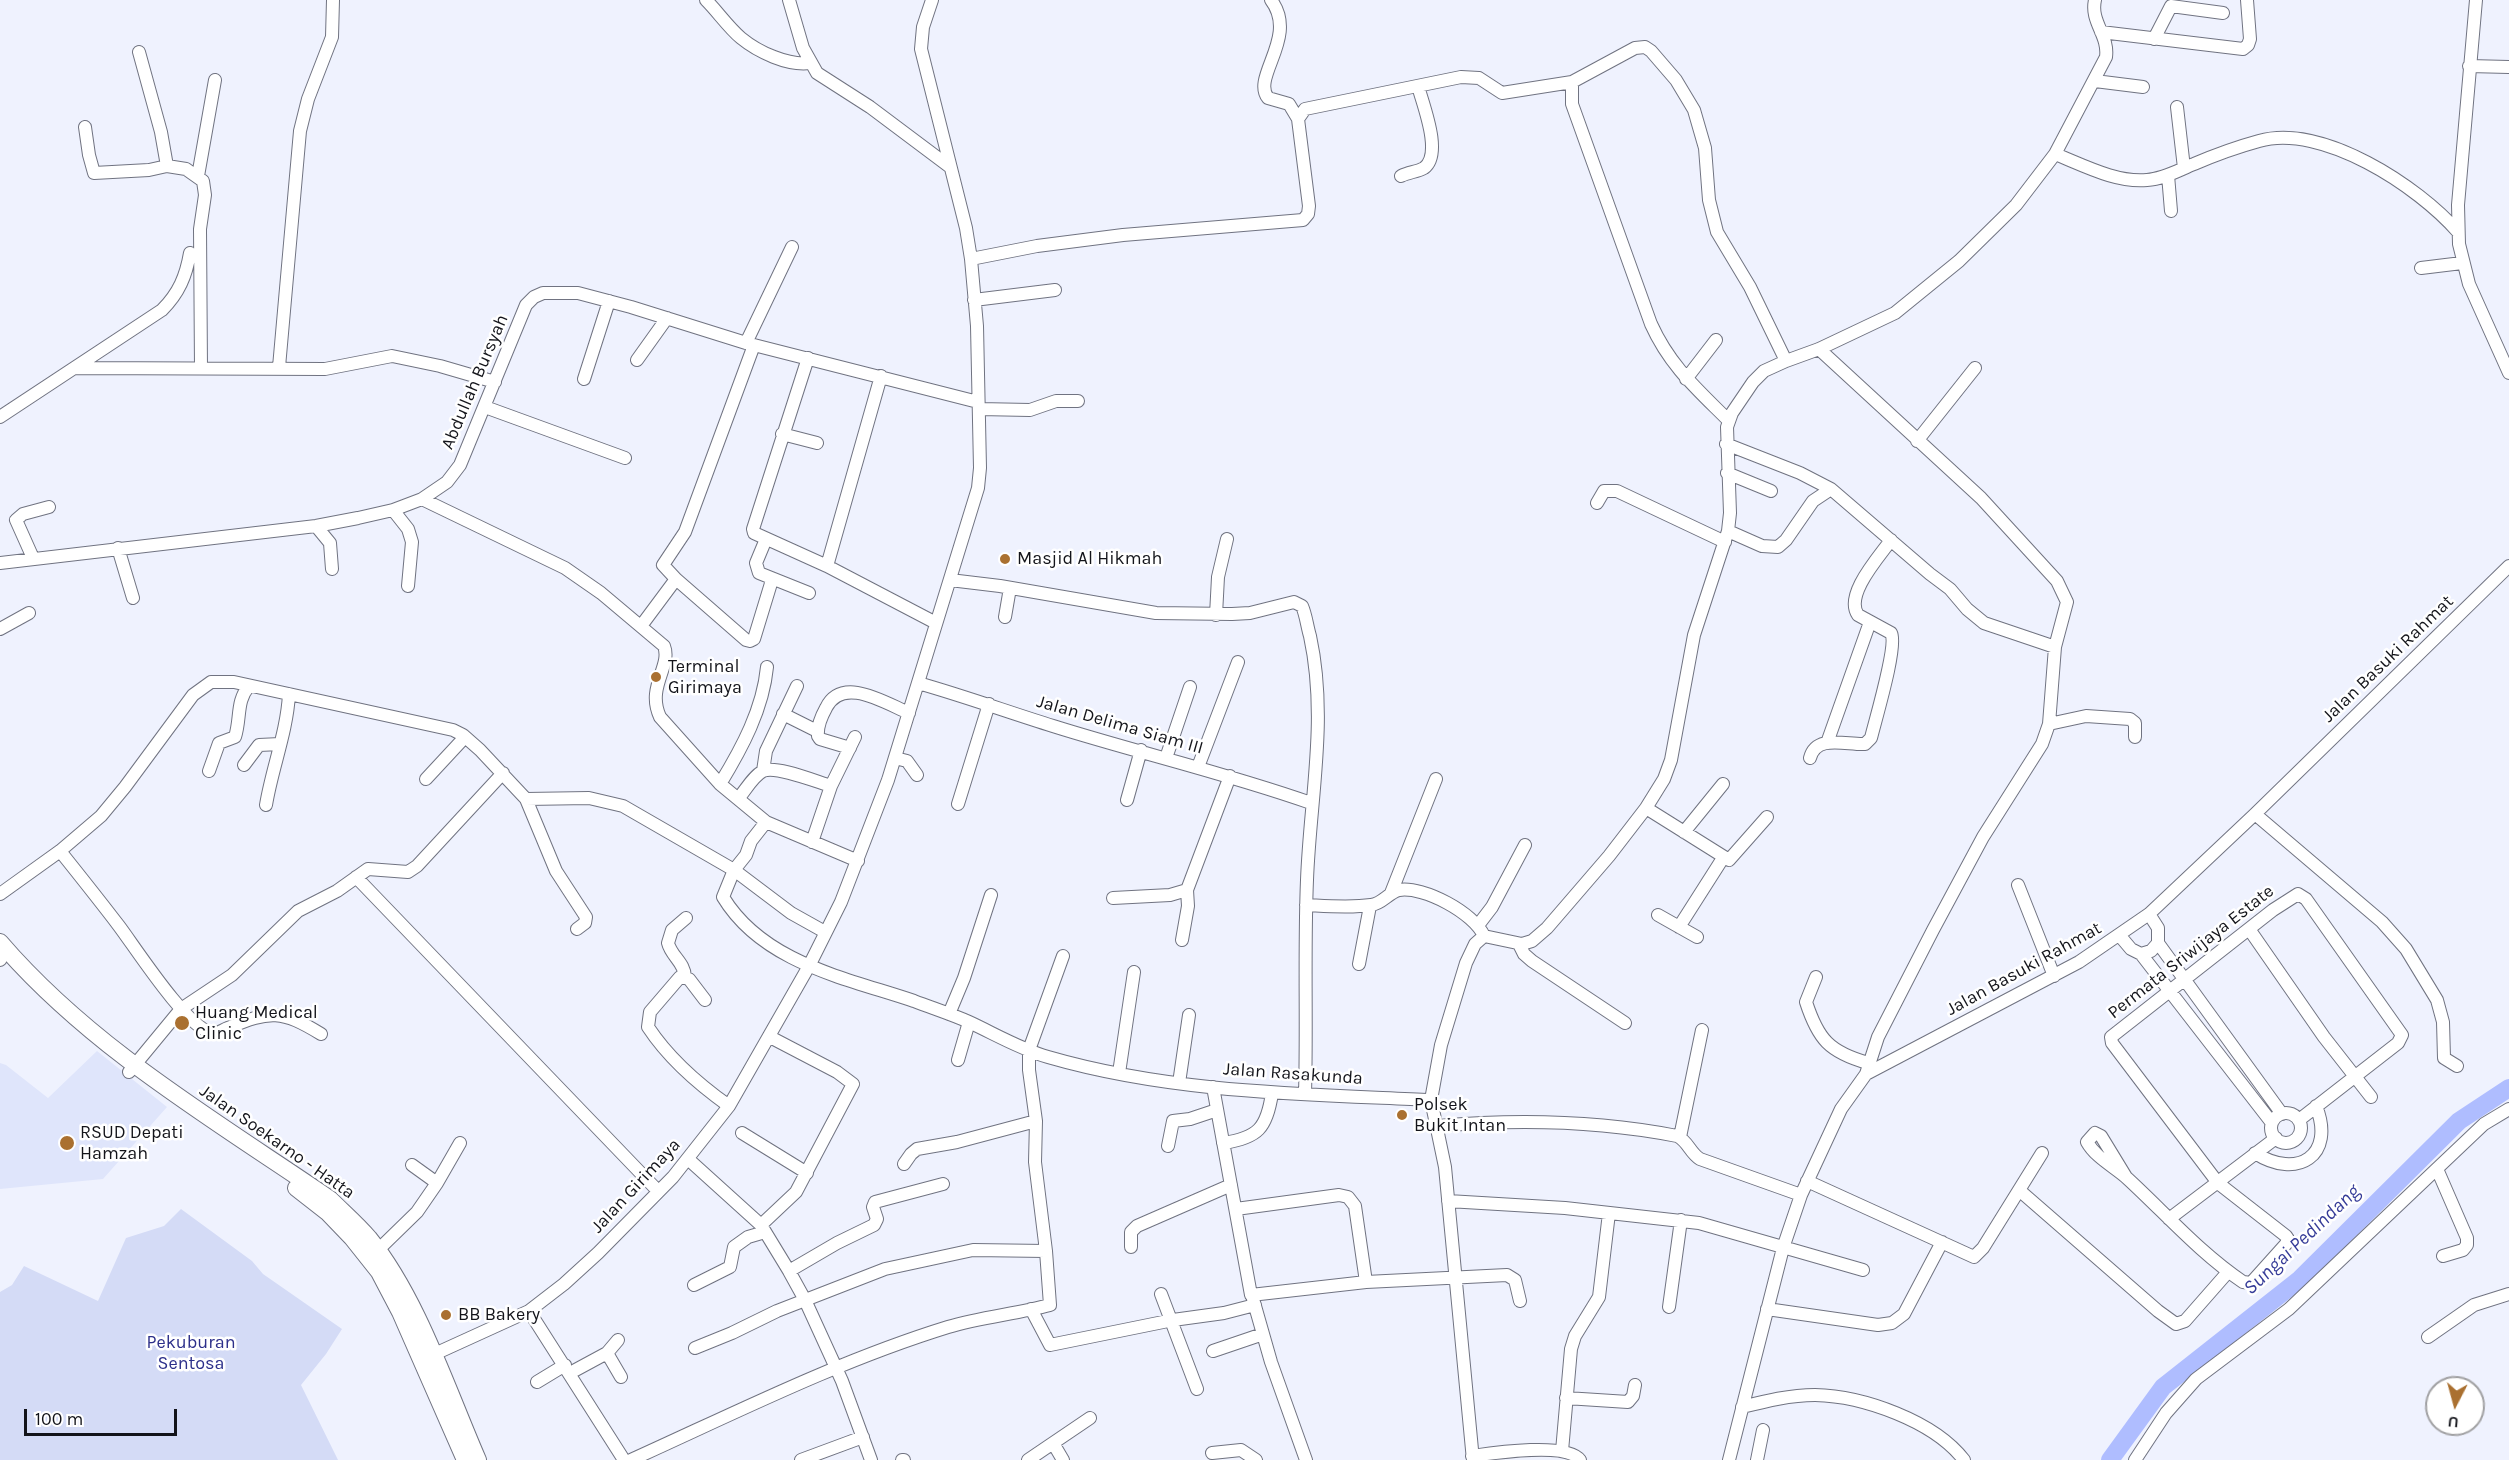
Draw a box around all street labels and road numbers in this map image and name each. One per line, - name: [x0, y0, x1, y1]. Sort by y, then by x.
- street label: Abdullah Bursyah: [437, 311, 513, 453]
- street label: Jalan Basuki Rahmat: [2318, 591, 2458, 727]
- street label: Jalan Delima Siam III: [1034, 691, 1206, 759]
- street label: Permata Sriwijaya Estate: [2104, 880, 2278, 1024]
- street label: Jalan Basuki Rahmat: [1943, 917, 2105, 1021]
- street label: Jalan Rasakunda: [1222, 1058, 1364, 1090]
- street label: Jalan Soekarno - Hatta: [195, 1080, 359, 1204]
- street label: Jalan Girimaya: [587, 1134, 685, 1238]

